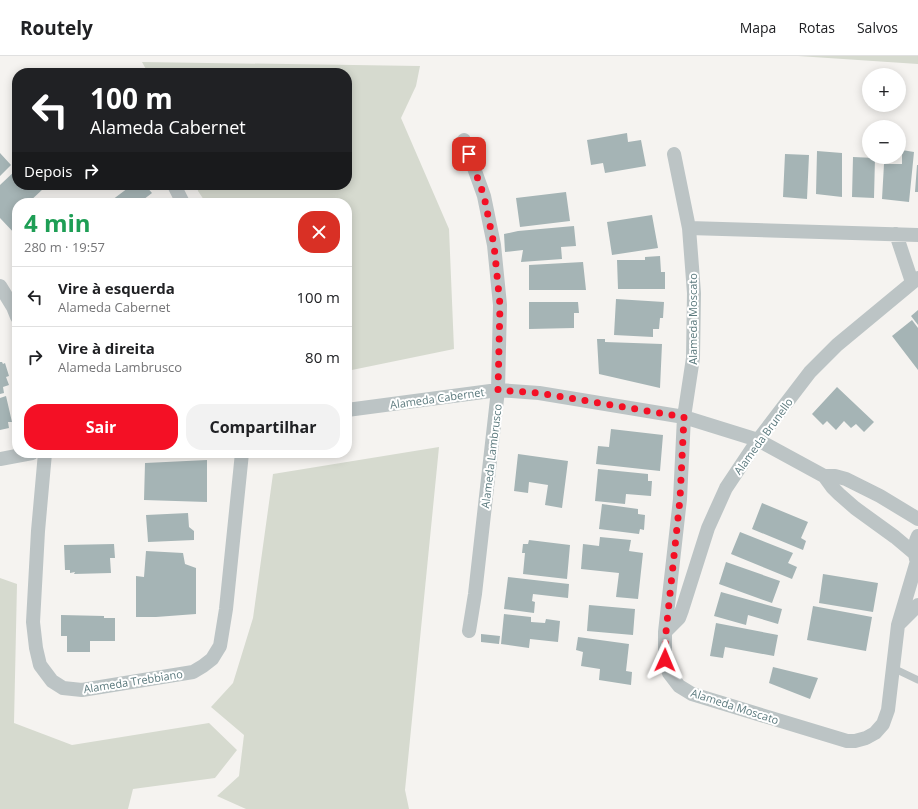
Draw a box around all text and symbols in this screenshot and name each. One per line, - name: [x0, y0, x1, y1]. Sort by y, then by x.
- text: Routely: [20, 15, 93, 41]
- text: Mapa: [740, 18, 776, 37]
- text: Rotas: [798, 18, 835, 37]
- text: Salvos: [857, 18, 898, 37]
- map controls: [862, 68, 906, 164]
- button: +: [862, 68, 906, 112]
- text: 100 m: [90, 79, 173, 117]
- icon: left: [24, 84, 76, 136]
- text: Alameda Cabernet: [90, 115, 246, 139]
- button: −: [862, 120, 906, 164]
- pin: [452, 137, 486, 171]
- icon: arrive: [458, 143, 480, 165]
- icon: right: [80, 160, 102, 182]
- text: Depois: [24, 161, 72, 181]
- text: 4 min: [24, 206, 91, 239]
- button: close: [298, 211, 340, 253]
- text: 280 m · 19:57: [24, 238, 105, 256]
- street label: Alameda Moscato: [685, 273, 700, 365]
- text: Vire à esquerda: [58, 278, 175, 298]
- icon: left: [24, 286, 46, 308]
- text: 100 m: [296, 287, 340, 307]
- text: Alameda Cabernet: [58, 298, 171, 316]
- text: Vire à direita: [58, 338, 155, 358]
- icon: right: [24, 346, 46, 368]
- text: 80 m: [305, 347, 340, 367]
- text: Alameda Lambrusco: [58, 358, 182, 376]
- street label: Alameda Cabernet: [389, 384, 485, 412]
- street label: Alameda Brunello: [730, 394, 796, 477]
- street label: Alameda Lambrusco: [477, 403, 505, 509]
- button: Sair: [24, 404, 178, 450]
- button: Compartilhar: [186, 404, 340, 450]
- position arrow: [644, 639, 686, 681]
- street label: Alameda Trebbiano: [82, 666, 184, 696]
- street label: Alameda Moscato: [689, 685, 781, 727]

